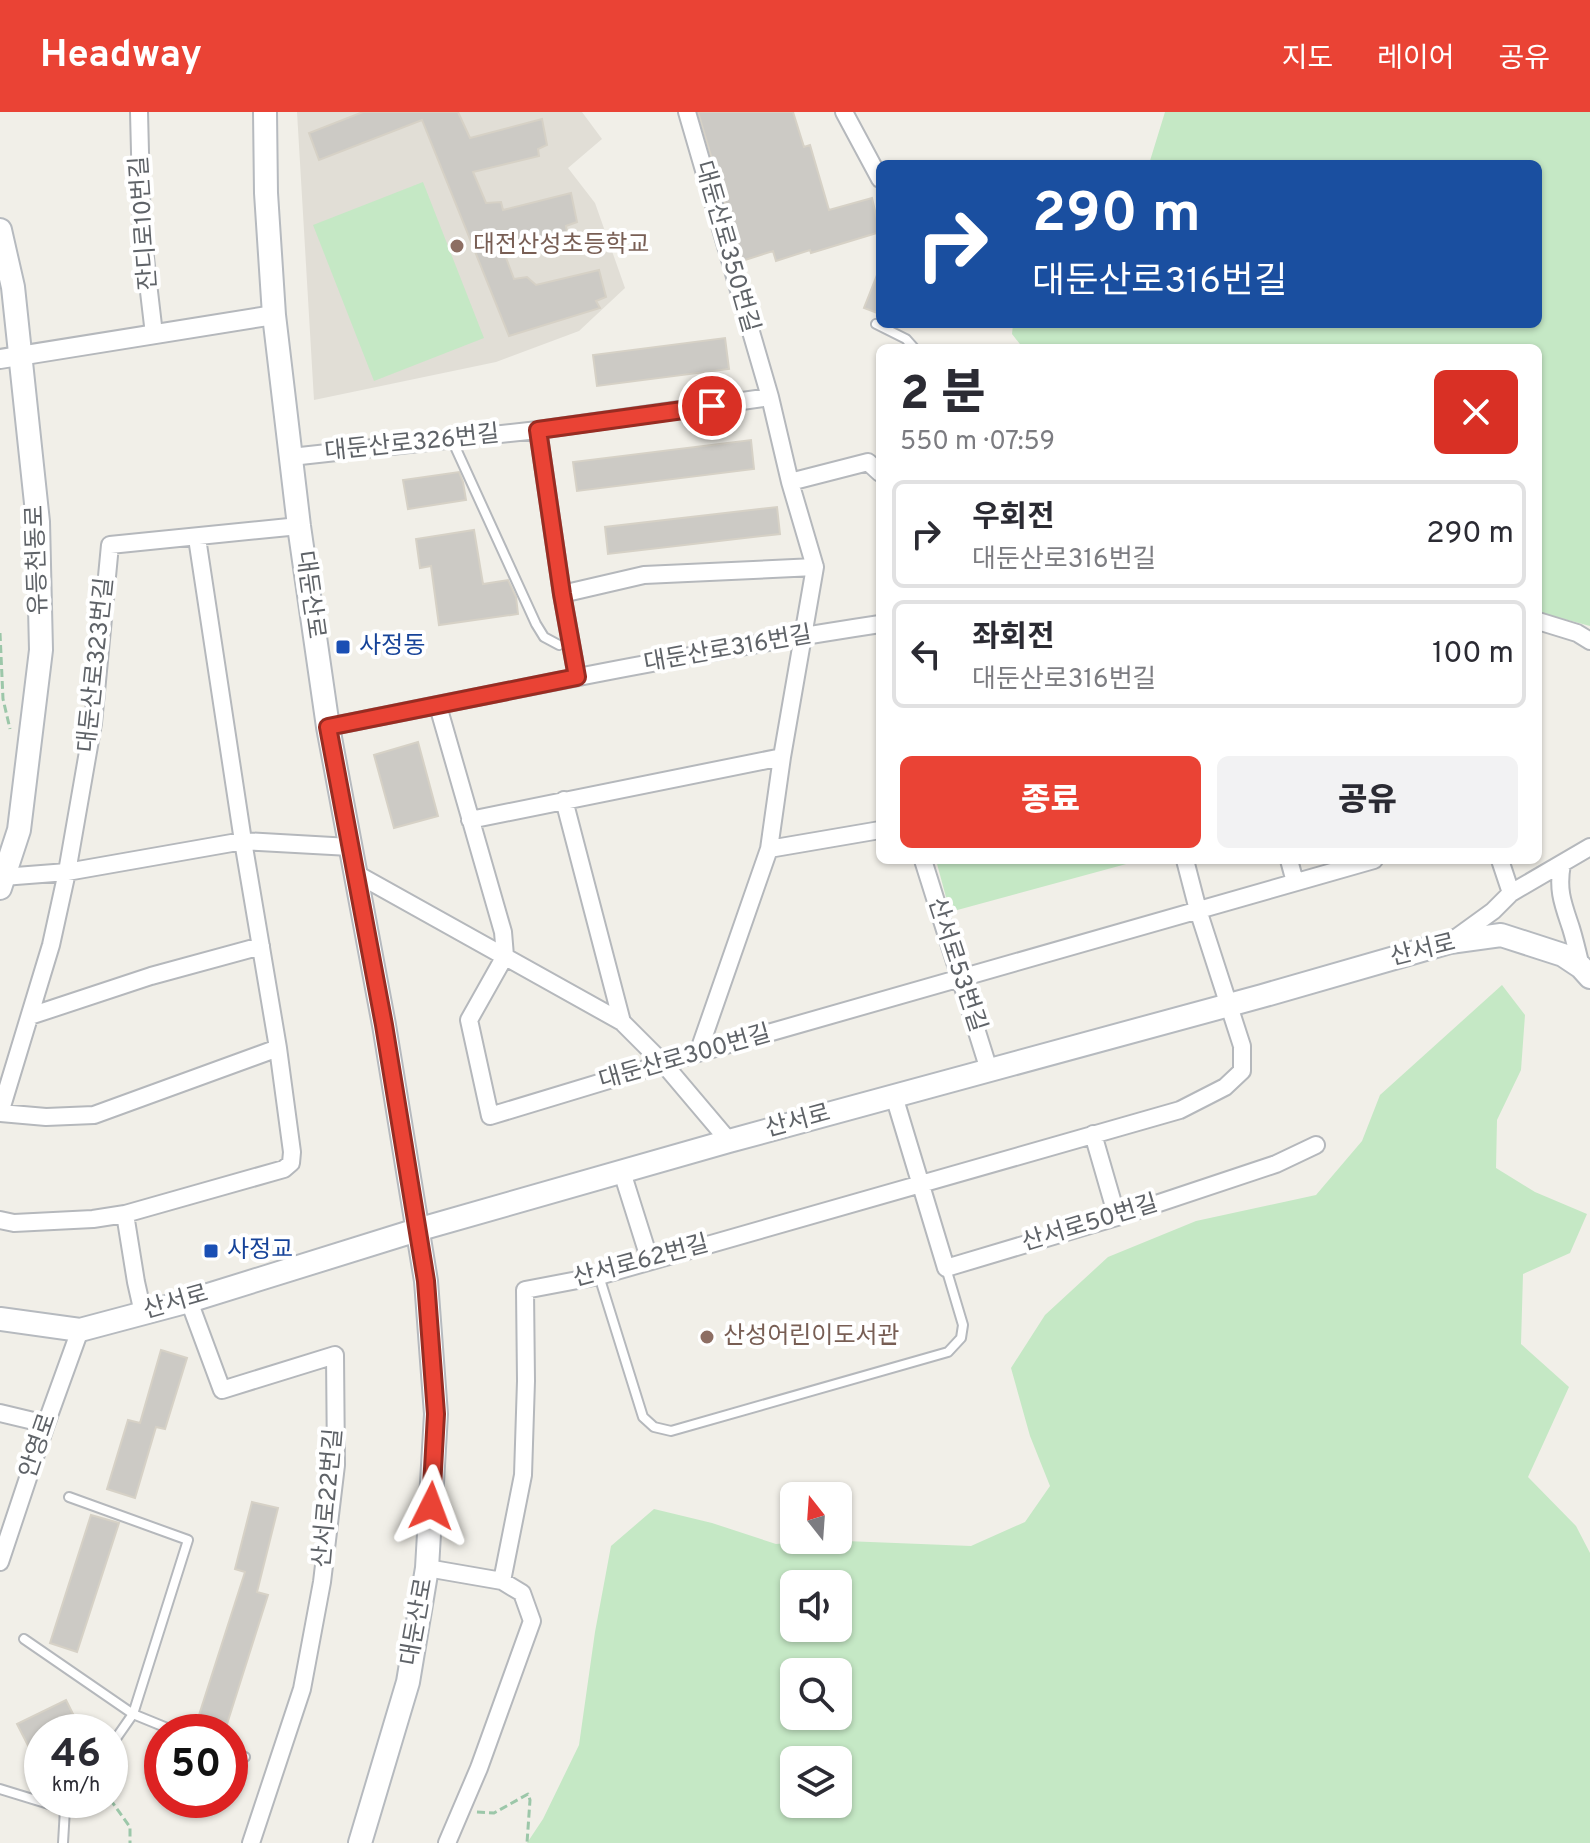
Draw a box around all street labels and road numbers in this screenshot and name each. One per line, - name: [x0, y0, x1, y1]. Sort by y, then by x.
- street label: 잔디로10번길: [125, 155, 165, 291]
- street label: 대둔산로350번길: [687, 158, 765, 336]
- street label: 대둔산로326번길: [323, 420, 501, 468]
- street label: 유등천동로: [21, 504, 55, 616]
- street label: 대둔산로: [288, 549, 330, 641]
- street label: 대둔산로323번길: [73, 576, 121, 754]
- street label: 대둔산로316번길: [642, 620, 814, 680]
- street label: 산서로53번길: [920, 894, 992, 1036]
- street label: 산서로: [1387, 928, 1459, 974]
- street label: 대둔산로300번길: [596, 1019, 774, 1097]
- street label: 산서로: [762, 1099, 834, 1145]
- street label: 산서로50번길: [1018, 1189, 1162, 1259]
- street label: 산서로62번길: [570, 1229, 712, 1295]
- street label: 산서로: [140, 1279, 212, 1327]
- street label: 안영로: [14, 1410, 64, 1482]
- street label: 산서로22번길: [308, 1427, 350, 1569]
- street label: 대둔산로: [396, 1576, 440, 1668]

